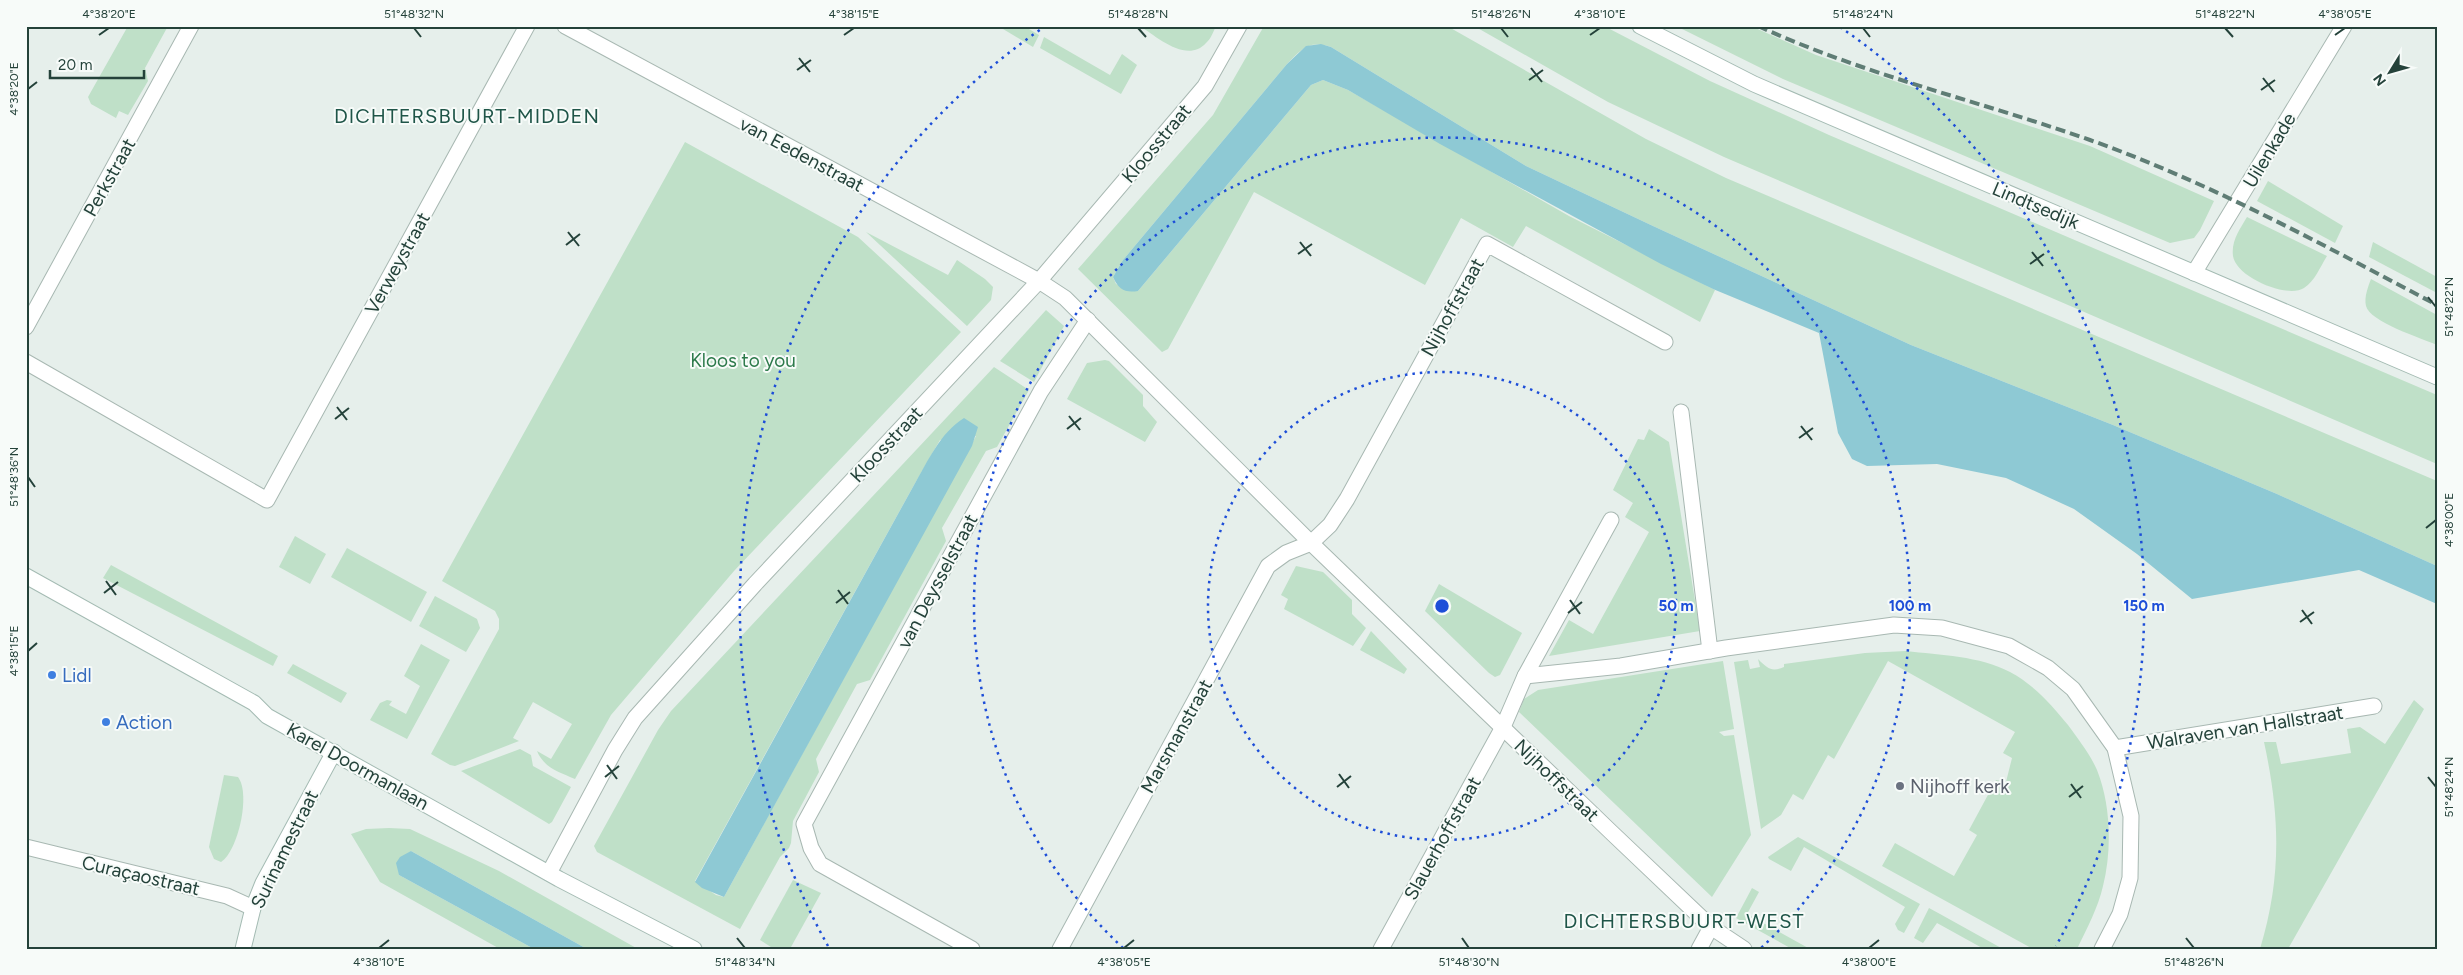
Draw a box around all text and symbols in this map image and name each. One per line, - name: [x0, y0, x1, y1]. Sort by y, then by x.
- text: 4°38'20"E: [82, 7, 136, 21]
- text: 51°48'32"N: [384, 7, 444, 21]
- text: 4°38'15"E: [829, 7, 879, 21]
- text: 51°48'28"N: [1108, 7, 1168, 21]
- text: 51°48'26"N: [1471, 7, 1531, 21]
- text: 4°38'10"E: [1574, 7, 1626, 21]
- text: 51°48'24"N: [1833, 7, 1893, 21]
- text: 51°48'22"N: [2195, 7, 2255, 21]
- text: 4°38'05"E: [2318, 7, 2372, 21]
- scale bar: [50, 48, 144, 80]
- north arrow: [2366, 48, 2416, 98]
- text: 20 m: [58, 56, 92, 74]
- text: 4°38'20"E: [7, 62, 21, 116]
- text: N: [2370, 70, 2390, 89]
- street label: Kloosstraat: [1117, 99, 1196, 187]
- district label: DICHTERSBUURT-MIDDEN: [334, 104, 600, 128]
- street label: Uilenkade: [2238, 109, 2301, 192]
- street label: van Eedenstraat: [736, 112, 868, 197]
- street label: Perkstraat: [79, 134, 140, 220]
- street label: Lindtsedijk: [1989, 177, 2083, 234]
- street label: Verweystraat: [360, 208, 435, 318]
- street label: Nijhoffstraat: [1416, 254, 1489, 360]
- text: 51°48'22"N: [2442, 277, 2456, 337]
- park label: Kloos to you: [690, 349, 796, 372]
- street label: Kloosstraat: [845, 402, 927, 487]
- text: 51°48'36"N: [7, 447, 21, 507]
- text: 4°38'00"E: [2442, 493, 2456, 547]
- street label: van Deysselstraat: [892, 510, 983, 652]
- centre of rings: [1433, 597, 1451, 615]
- text: 50 m: [1658, 597, 1694, 615]
- text: 100 m: [1889, 597, 1931, 615]
- text: 150 m: [2123, 597, 2165, 615]
- text: 4°38'15"E: [7, 626, 21, 676]
- place label: Lidl: [62, 664, 92, 687]
- marker: Lidl: [46, 669, 58, 681]
- street label: Marsmanstraat: [1136, 675, 1217, 797]
- street label: Walraven van Hallstraat: [2145, 701, 2345, 754]
- place label: Action: [116, 711, 172, 734]
- marker: Action: [100, 716, 112, 728]
- street label: Karel Doormanlaan: [283, 718, 433, 815]
- street label: Nijhoffstraat: [1509, 734, 1604, 826]
- text: 51°48'24"N: [2442, 757, 2456, 817]
- street label: Slauerhoffstraat: [1399, 772, 1486, 904]
- place label: Nijhoff kerk: [1910, 775, 2010, 798]
- marker: Nijhoff kerk: [1894, 780, 1906, 792]
- street label: Surinamestraat: [246, 786, 323, 912]
- street label: Curaçaostraat: [80, 851, 202, 900]
- district label: DICHTERSBUURT-WEST: [1564, 909, 1805, 933]
- text: 4°38'10"E: [353, 955, 405, 969]
- text: 51°48'34"N: [715, 955, 775, 969]
- text: 4°38'05"E: [1097, 955, 1151, 969]
- text: 51°48'30"N: [1439, 955, 1499, 969]
- text: 4°38'00"E: [1842, 955, 1896, 969]
- text: 51°48'26"N: [2164, 955, 2224, 969]

